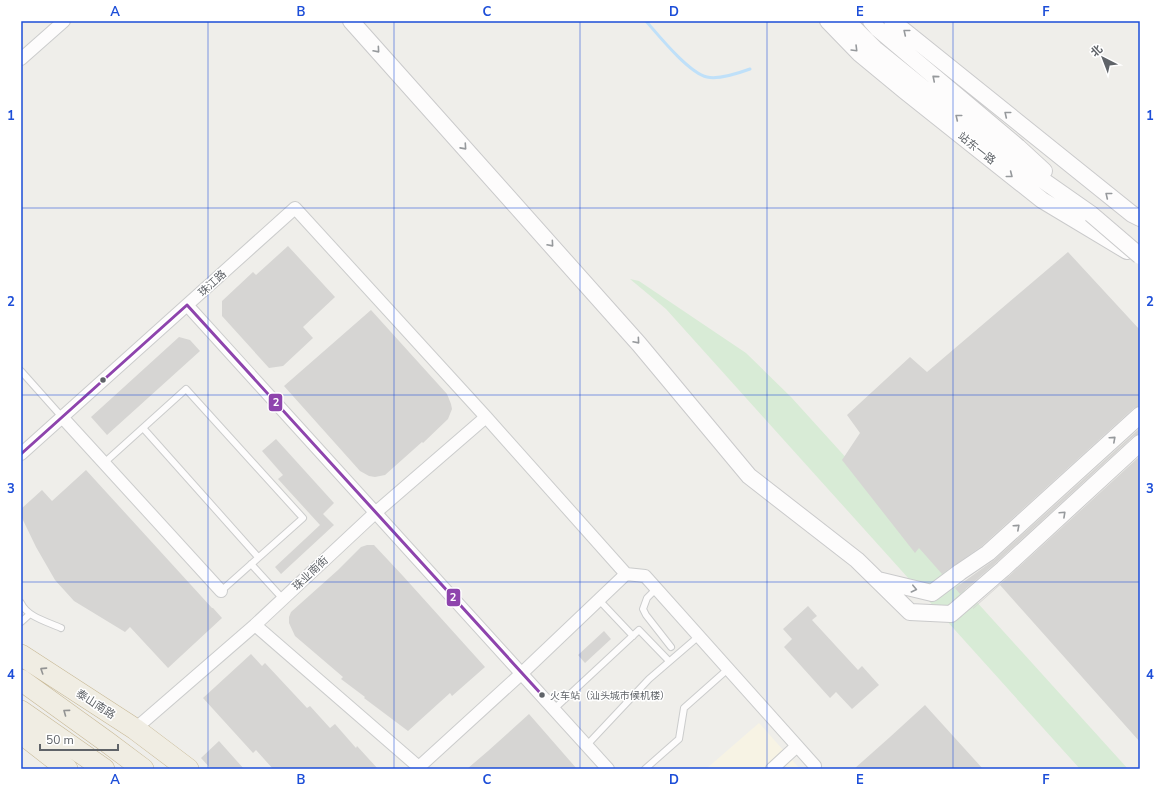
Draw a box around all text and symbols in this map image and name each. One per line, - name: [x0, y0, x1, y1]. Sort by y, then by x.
- text: A: [110, 3, 120, 21]
- text: B: [297, 3, 306, 21]
- text: C: [483, 3, 492, 21]
- text: D: [669, 3, 679, 21]
- text: E: [856, 3, 864, 21]
- text: F: [1042, 3, 1050, 21]
- one-way arrow: [903, 30, 910, 37]
- north arrow: [1083, 38, 1123, 78]
- text: 北: [1088, 42, 1106, 60]
- one-way arrow: [850, 44, 858, 52]
- one-way arrow: [373, 45, 380, 53]
- one-way arrow: [933, 76, 940, 83]
- text: 1: [7, 107, 15, 125]
- text: 1: [1146, 107, 1154, 125]
- one-way arrow: [1005, 112, 1012, 119]
- one-way arrow: [956, 114, 963, 121]
- street label: 站东一路: [955, 129, 999, 168]
- one-way arrow: [459, 142, 467, 150]
- one-way arrow: [1006, 170, 1013, 177]
- one-way arrow: [1106, 193, 1113, 200]
- one-way arrow: [546, 239, 553, 246]
- street label: 珠江路: [195, 267, 230, 300]
- text: 2: [7, 293, 15, 311]
- text: 2: [1146, 293, 1154, 311]
- one-way arrow: [632, 337, 639, 344]
- unlabelled marker: [98, 375, 108, 385]
- line badge: 2: [268, 393, 283, 412]
- text: 2: [273, 395, 280, 410]
- one-way arrow: [1108, 436, 1116, 444]
- text: 3: [7, 480, 15, 498]
- text: 3: [1146, 480, 1154, 498]
- one-way arrow: [1058, 511, 1066, 519]
- one-way arrow: [1012, 524, 1020, 531]
- street label: 珠业南街: [289, 553, 332, 594]
- one-way arrow: [911, 584, 918, 592]
- line badge: 2: [446, 588, 461, 607]
- text: 2: [450, 590, 457, 605]
- text: 4: [7, 666, 15, 684]
- text: 4: [1146, 666, 1154, 684]
- one-way arrow: [40, 667, 47, 675]
- street label: 泰山南路: [73, 686, 118, 723]
- place label: 火车站（汕头城市候机楼）: [550, 689, 670, 703]
- marker: 火车站（汕头城市候机楼）: [537, 690, 547, 700]
- one-way arrow: [64, 710, 71, 717]
- scale bar: [40, 726, 118, 752]
- text: 50 m: [46, 732, 74, 748]
- text: A: [110, 771, 120, 789]
- text: B: [297, 771, 306, 789]
- text: C: [483, 771, 492, 789]
- text: D: [669, 771, 679, 789]
- text: E: [856, 771, 864, 789]
- text: F: [1042, 771, 1050, 789]

